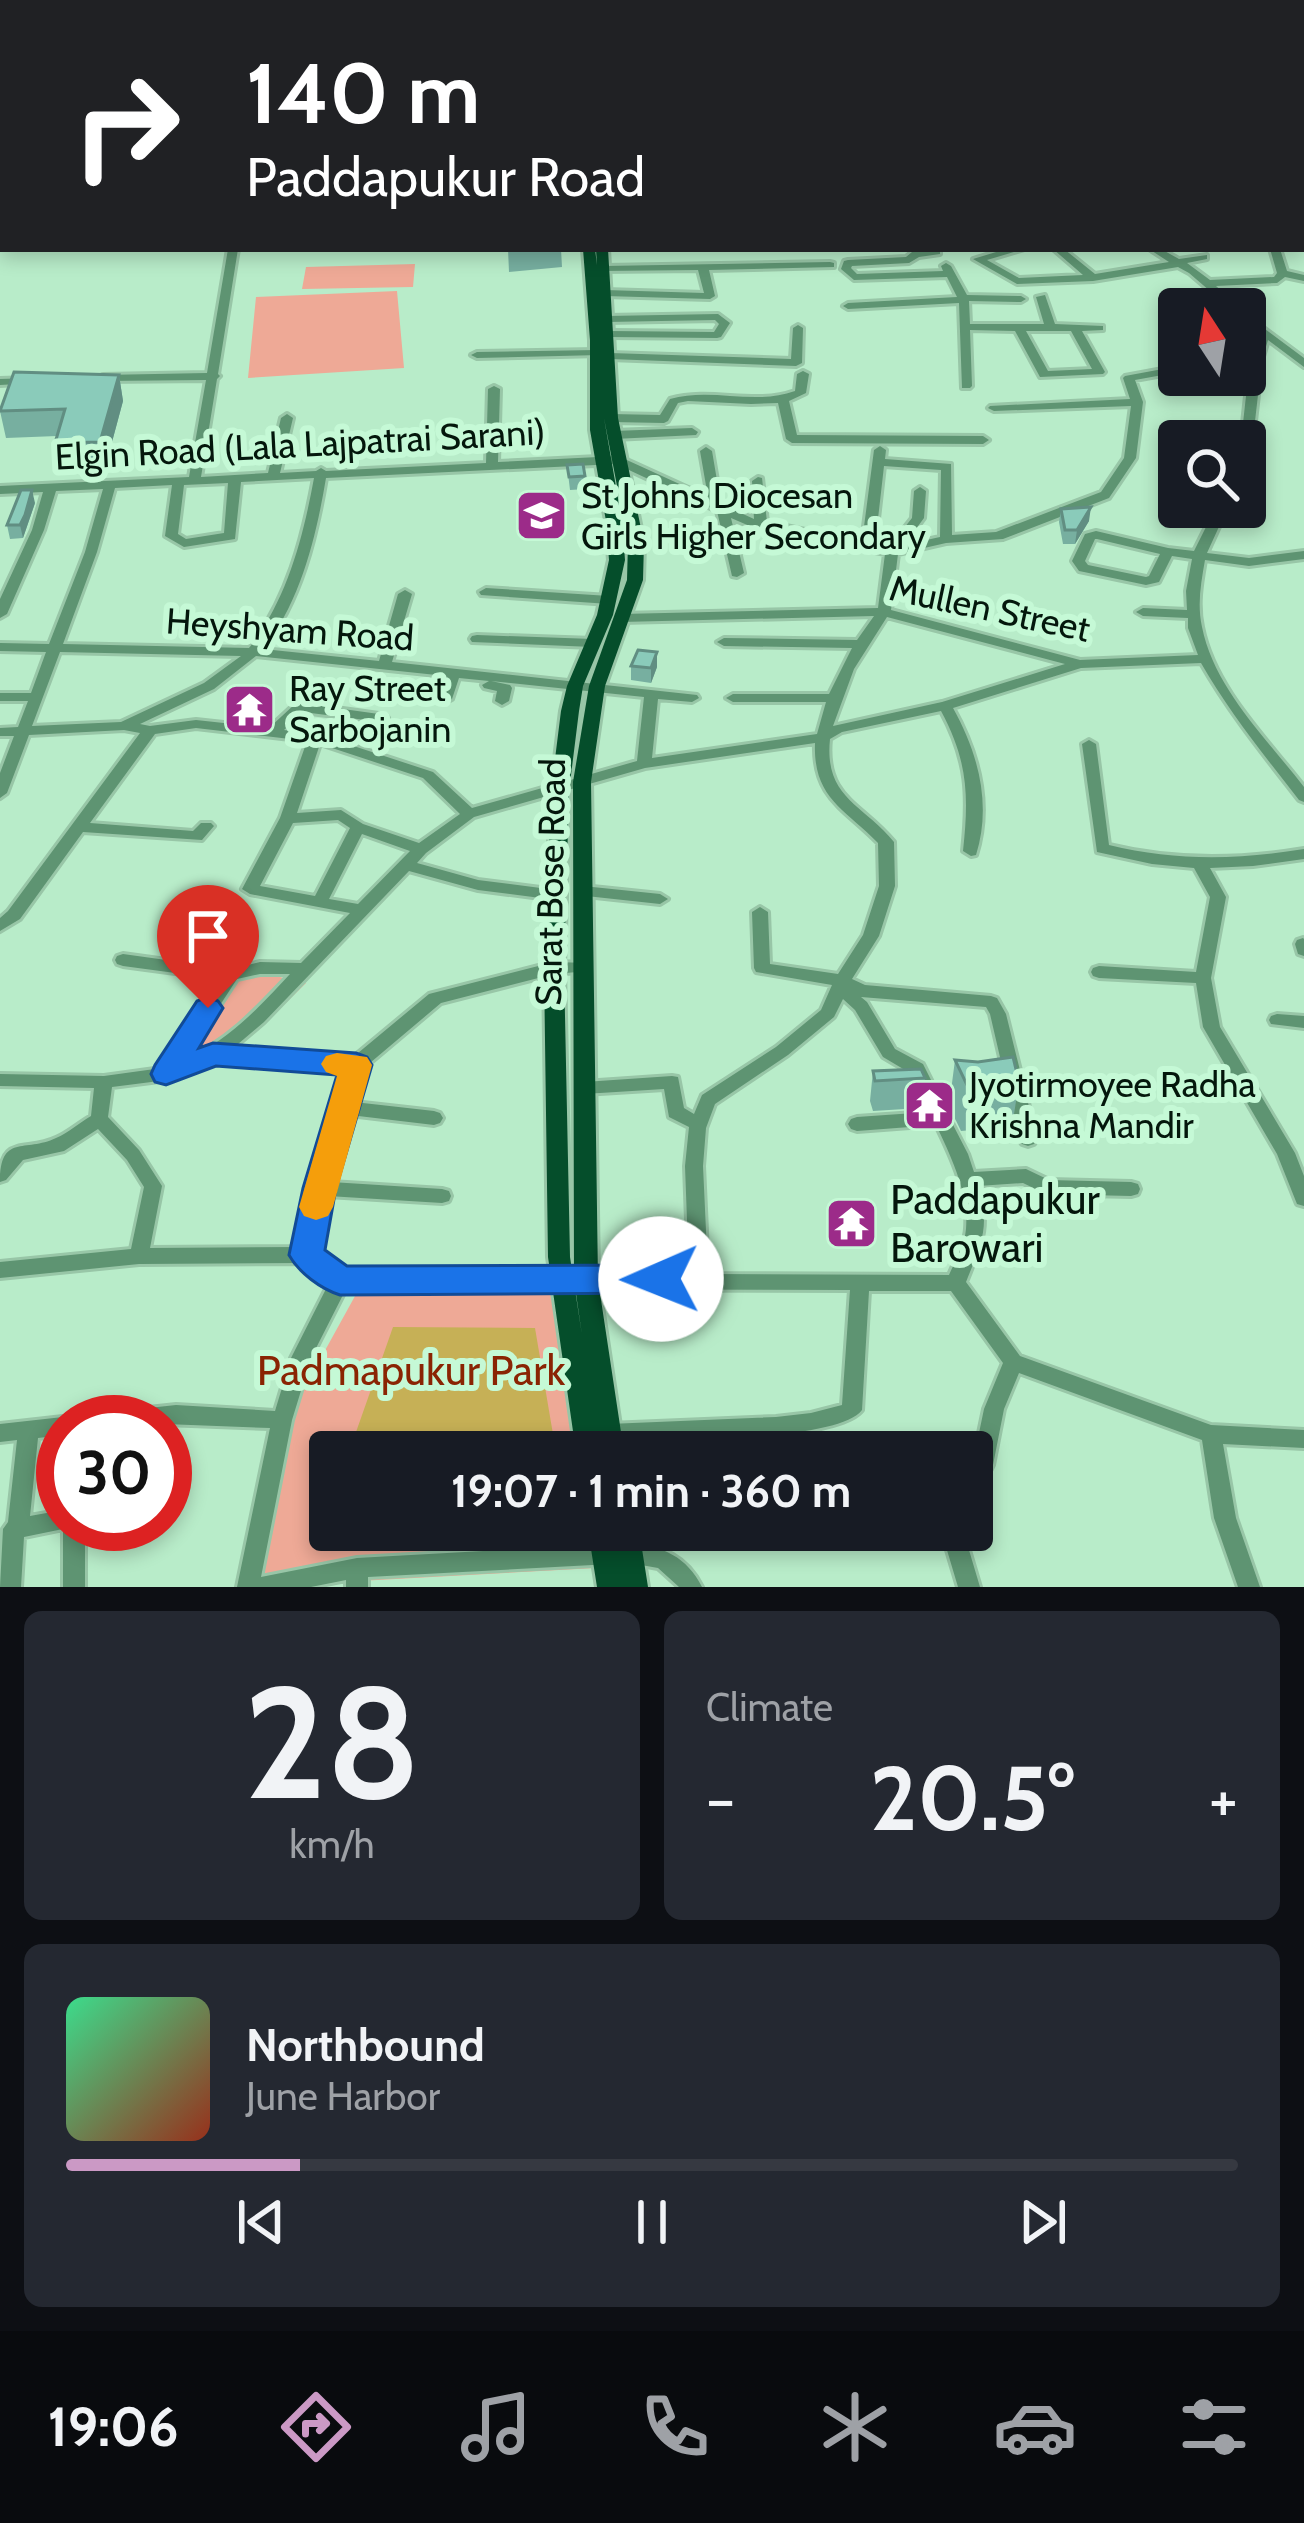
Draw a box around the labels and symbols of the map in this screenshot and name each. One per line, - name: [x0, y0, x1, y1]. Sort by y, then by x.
- north arrow: [1158, 288, 1266, 396]
- street label: Elgin Road (Lala Lajpatrai Sarani): [54, 409, 546, 479]
- place label: St Johns Diocesan Girls Higher Secondary: [581, 473, 926, 558]
- school or university icon: St Johns Diocesan Girls Higher Secondary: [514, 488, 570, 544]
- street label: Mullen Street: [886, 565, 1094, 651]
- street label: Heyshyam Road: [165, 598, 415, 660]
- place label: Ray Street Sarbojanin: [289, 666, 451, 751]
- temple icon: Ray Street Sarbojanin: [222, 681, 278, 737]
- street label: Sarat Bose Road: [526, 758, 574, 1006]
- pin: [157, 885, 259, 1008]
- place label: Jyotirmoyee Radha Krishna Mandir: [968, 1062, 1256, 1147]
- temple icon: Jyotirmoyee Radha Krishna Mandir: [902, 1077, 958, 1133]
- place label: Paddapukur Barowari: [890, 1173, 1101, 1273]
- temple icon: Paddapukur Barowari: [823, 1195, 879, 1251]
- position arrow: [598, 1216, 724, 1342]
- park label: Padmapukur Park: [257, 1344, 565, 1396]
- speed limit sign: 30: [36, 1395, 192, 1551]

